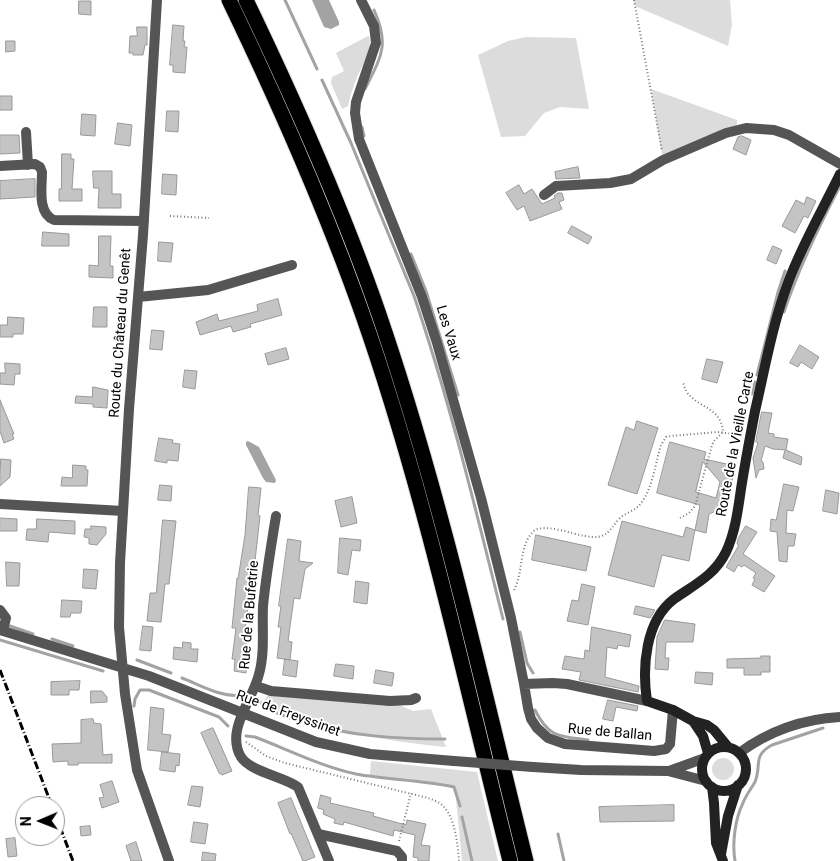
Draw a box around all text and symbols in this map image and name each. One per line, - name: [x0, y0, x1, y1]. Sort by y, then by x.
- street label: Route du Château du Genêt: [107, 248, 135, 418]
- street label: Les Vaux: [432, 304, 464, 362]
- street label: Route de la Vieille Carte: [714, 370, 758, 518]
- street label: Rue de la Bufetrie: [237, 560, 263, 670]
- street label: Rue de Freyssinet: [234, 687, 342, 741]
- street label: Rue de Ballan: [567, 721, 653, 745]
- north arrow: [15, 796, 65, 846]
- text: N: [18, 816, 34, 826]

